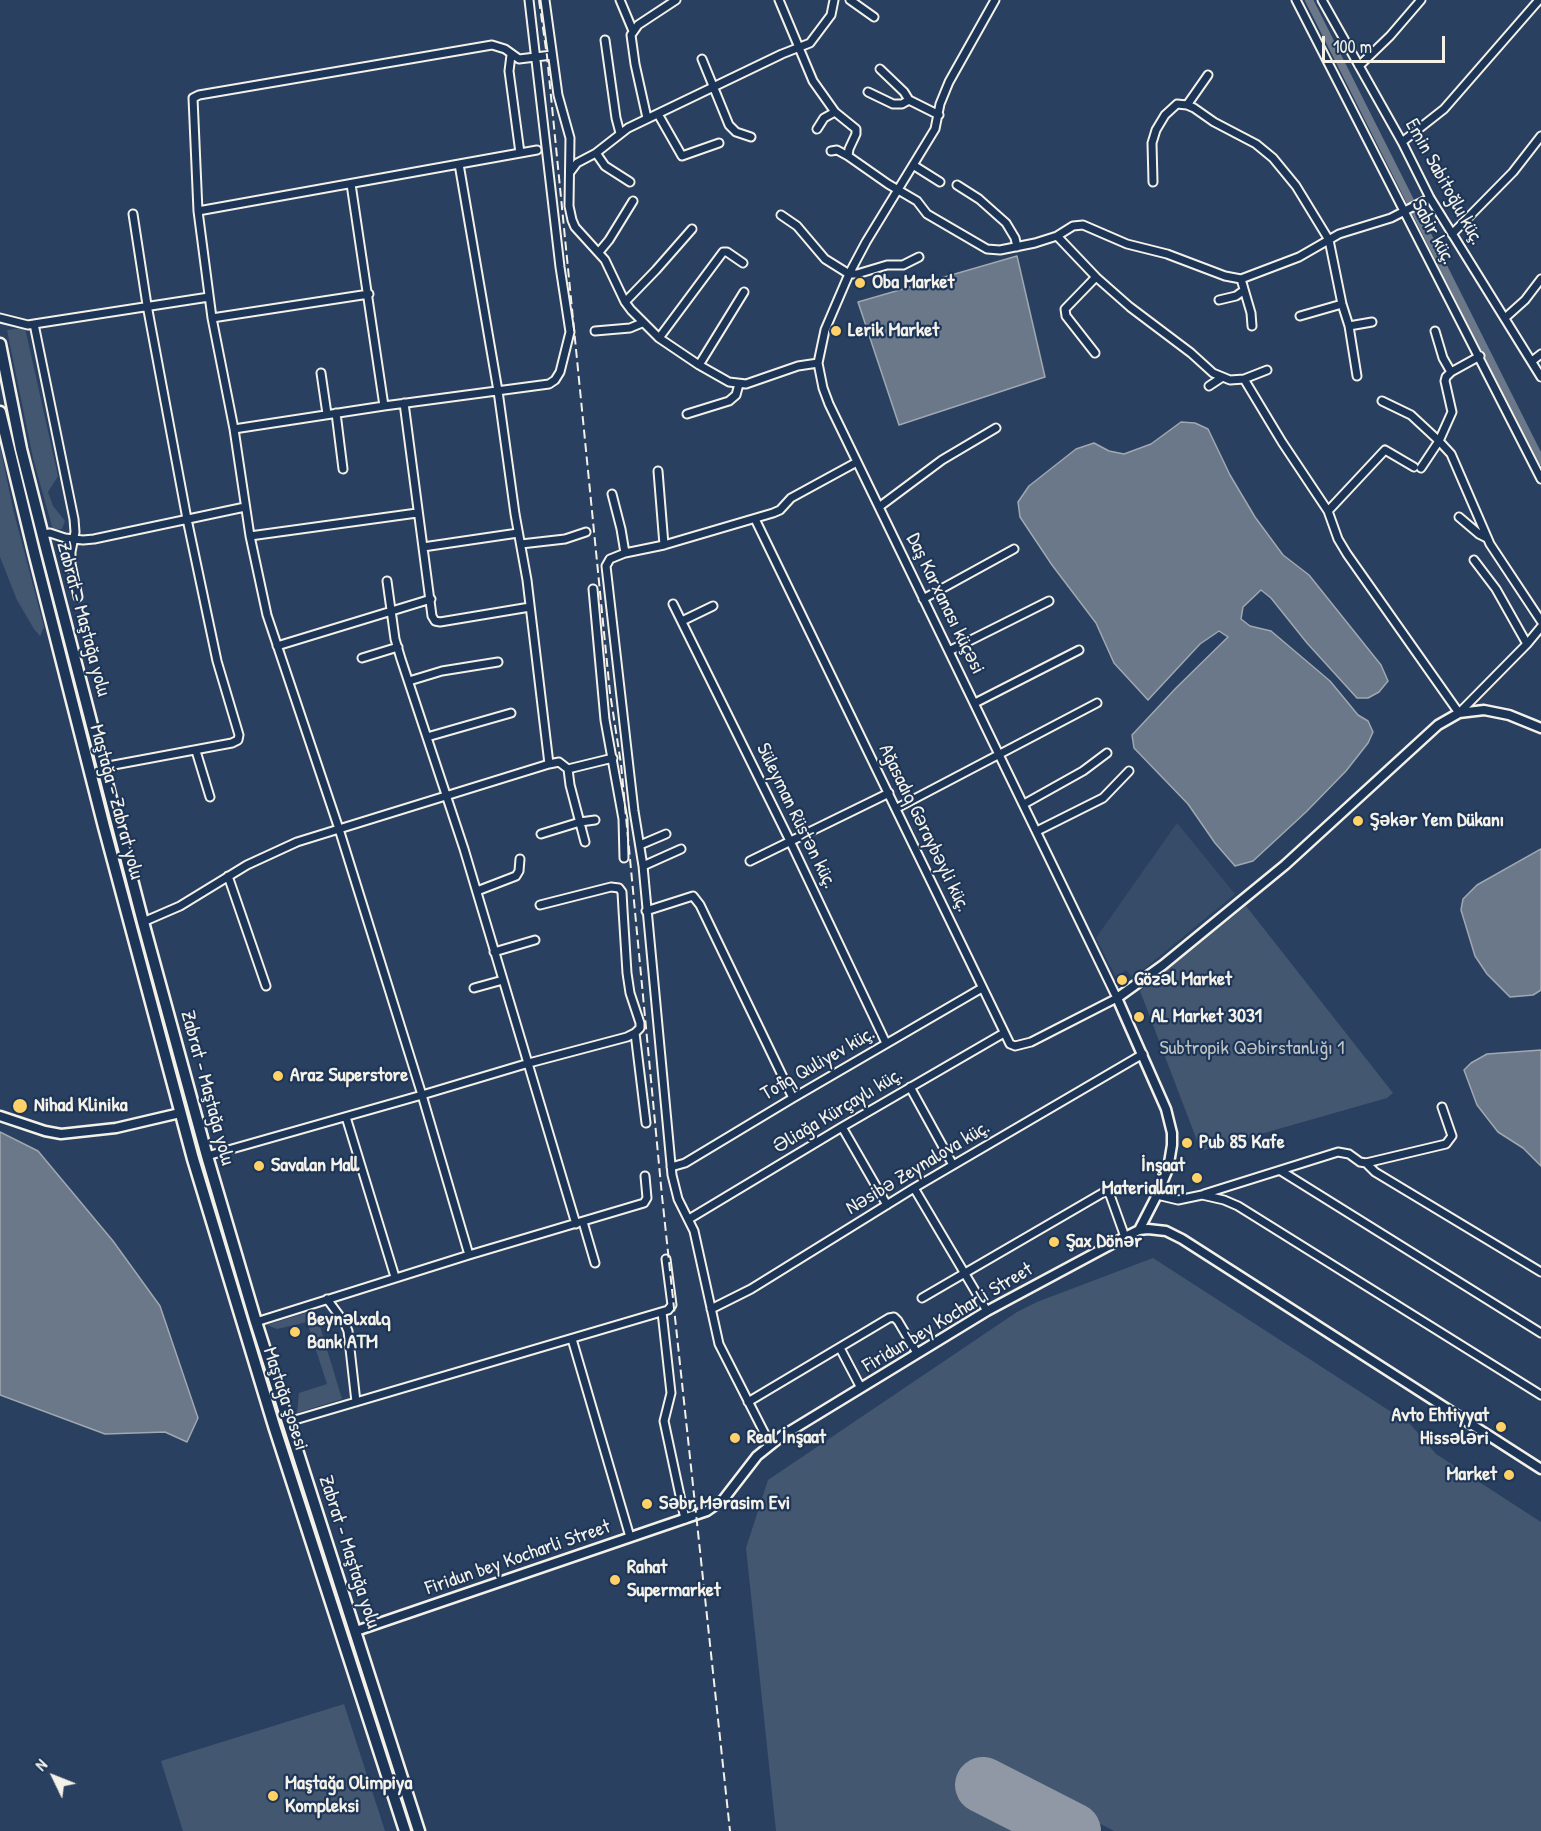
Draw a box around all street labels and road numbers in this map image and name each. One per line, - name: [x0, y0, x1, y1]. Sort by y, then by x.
- street label: Emin Sabitoğlu küç.: [1399, 115, 1489, 249]
- street label: Sabir küç.: [1406, 195, 1460, 269]
- street label: Daş Karxanası küçəsi: [901, 530, 989, 678]
- street label: Zabrat - Maştağa yolu: [51, 539, 115, 699]
- street label: Maştağa - Zabrat yolu: [84, 722, 148, 882]
- street label: Süleyman Rüstən küç.: [750, 739, 842, 893]
- street label: Ağasadıq Gəraybəyli küç.: [873, 740, 975, 916]
- street label: Zabrat - Maştağa yolu: [175, 1008, 239, 1168]
- street label: Tofiq Quliyev küç.: [757, 1022, 879, 1106]
- street label: Əliağa Kürçaylı küç.: [769, 1063, 907, 1159]
- street label: Nəsibə Zeynalova küç.: [842, 1116, 994, 1220]
- street label: Firidun bey Kocharli Street: [859, 1258, 1037, 1378]
- street label: Maştağa şosesi: [257, 1344, 313, 1454]
- street label: Zabrat - Maştağa yolu: [313, 1473, 385, 1631]
- street label: Firidun bey Kocharli Street: [422, 1515, 614, 1601]

